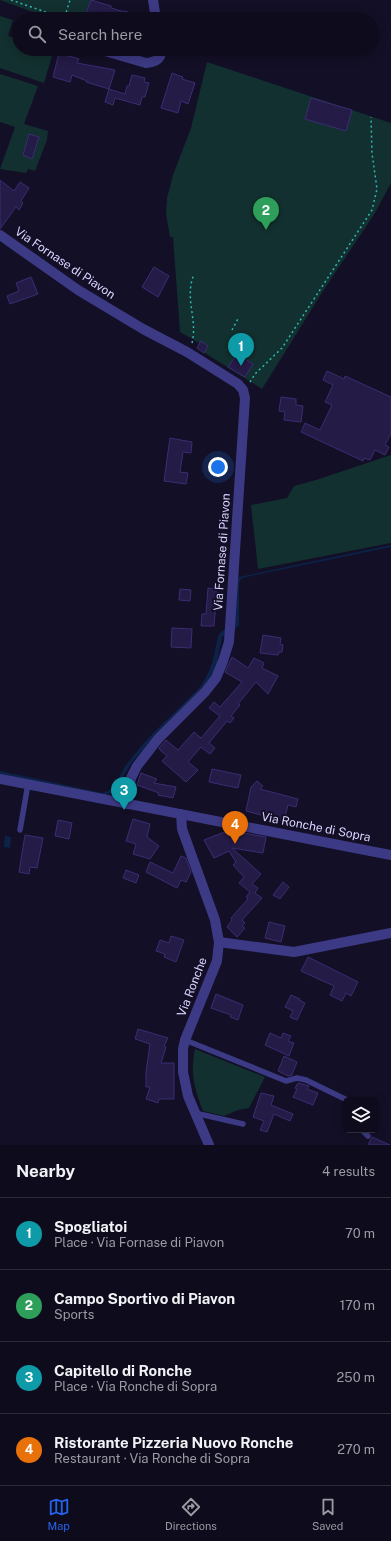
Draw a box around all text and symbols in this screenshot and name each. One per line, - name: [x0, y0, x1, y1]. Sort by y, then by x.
- search box: [12, 12, 379, 56]
- icon: search: [26, 23, 48, 45]
- text: Search here: [58, 26, 142, 43]
- pin: 2: [253, 197, 279, 230]
- street label: Via Fornase di Piavon: [12, 224, 118, 302]
- pin: 1: [228, 333, 254, 366]
- your location: [208, 457, 228, 477]
- street label: Via Fornase di Piavon: [211, 493, 233, 611]
- pin: 3: [111, 777, 137, 810]
- street label: Via Ronche di Sopra: [260, 810, 372, 844]
- pin: 4: [222, 811, 248, 844]
- street label: Via Ronche: [174, 955, 210, 1019]
- map controls: [343, 1097, 379, 1133]
- button: layers: [343, 1097, 379, 1133]
- text: Nearby: [16, 1161, 75, 1181]
- text: 4 results: [322, 1164, 375, 1179]
- text: Spogliatoi: [54, 1218, 127, 1235]
- text: 1: [26, 1226, 32, 1241]
- text: 70 m: [345, 1226, 375, 1241]
- text: Place · Via Fornase di Piavon: [54, 1235, 224, 1250]
- text: Campo Sportivo di Piavon: [54, 1290, 235, 1307]
- text: 2: [25, 1298, 33, 1313]
- text: 170 m: [340, 1298, 375, 1313]
- text: Sports: [54, 1307, 94, 1322]
- text: Capitello di Ronche: [54, 1362, 192, 1379]
- text: 3: [25, 1370, 33, 1385]
- text: 250 m: [337, 1370, 375, 1385]
- text: Place · Via Ronche di Sopra: [54, 1379, 217, 1394]
- text: Ristorante Pizzeria Nuovo Ronche: [54, 1434, 294, 1451]
- text: 4: [25, 1442, 33, 1457]
- text: 270 m: [337, 1442, 375, 1457]
- text: Restaurant · Via Ronche di Sopra: [54, 1451, 250, 1466]
- tab: Map: [48, 1496, 70, 1532]
- tab: Directions: [165, 1496, 217, 1532]
- tab: Saved: [312, 1496, 343, 1532]

